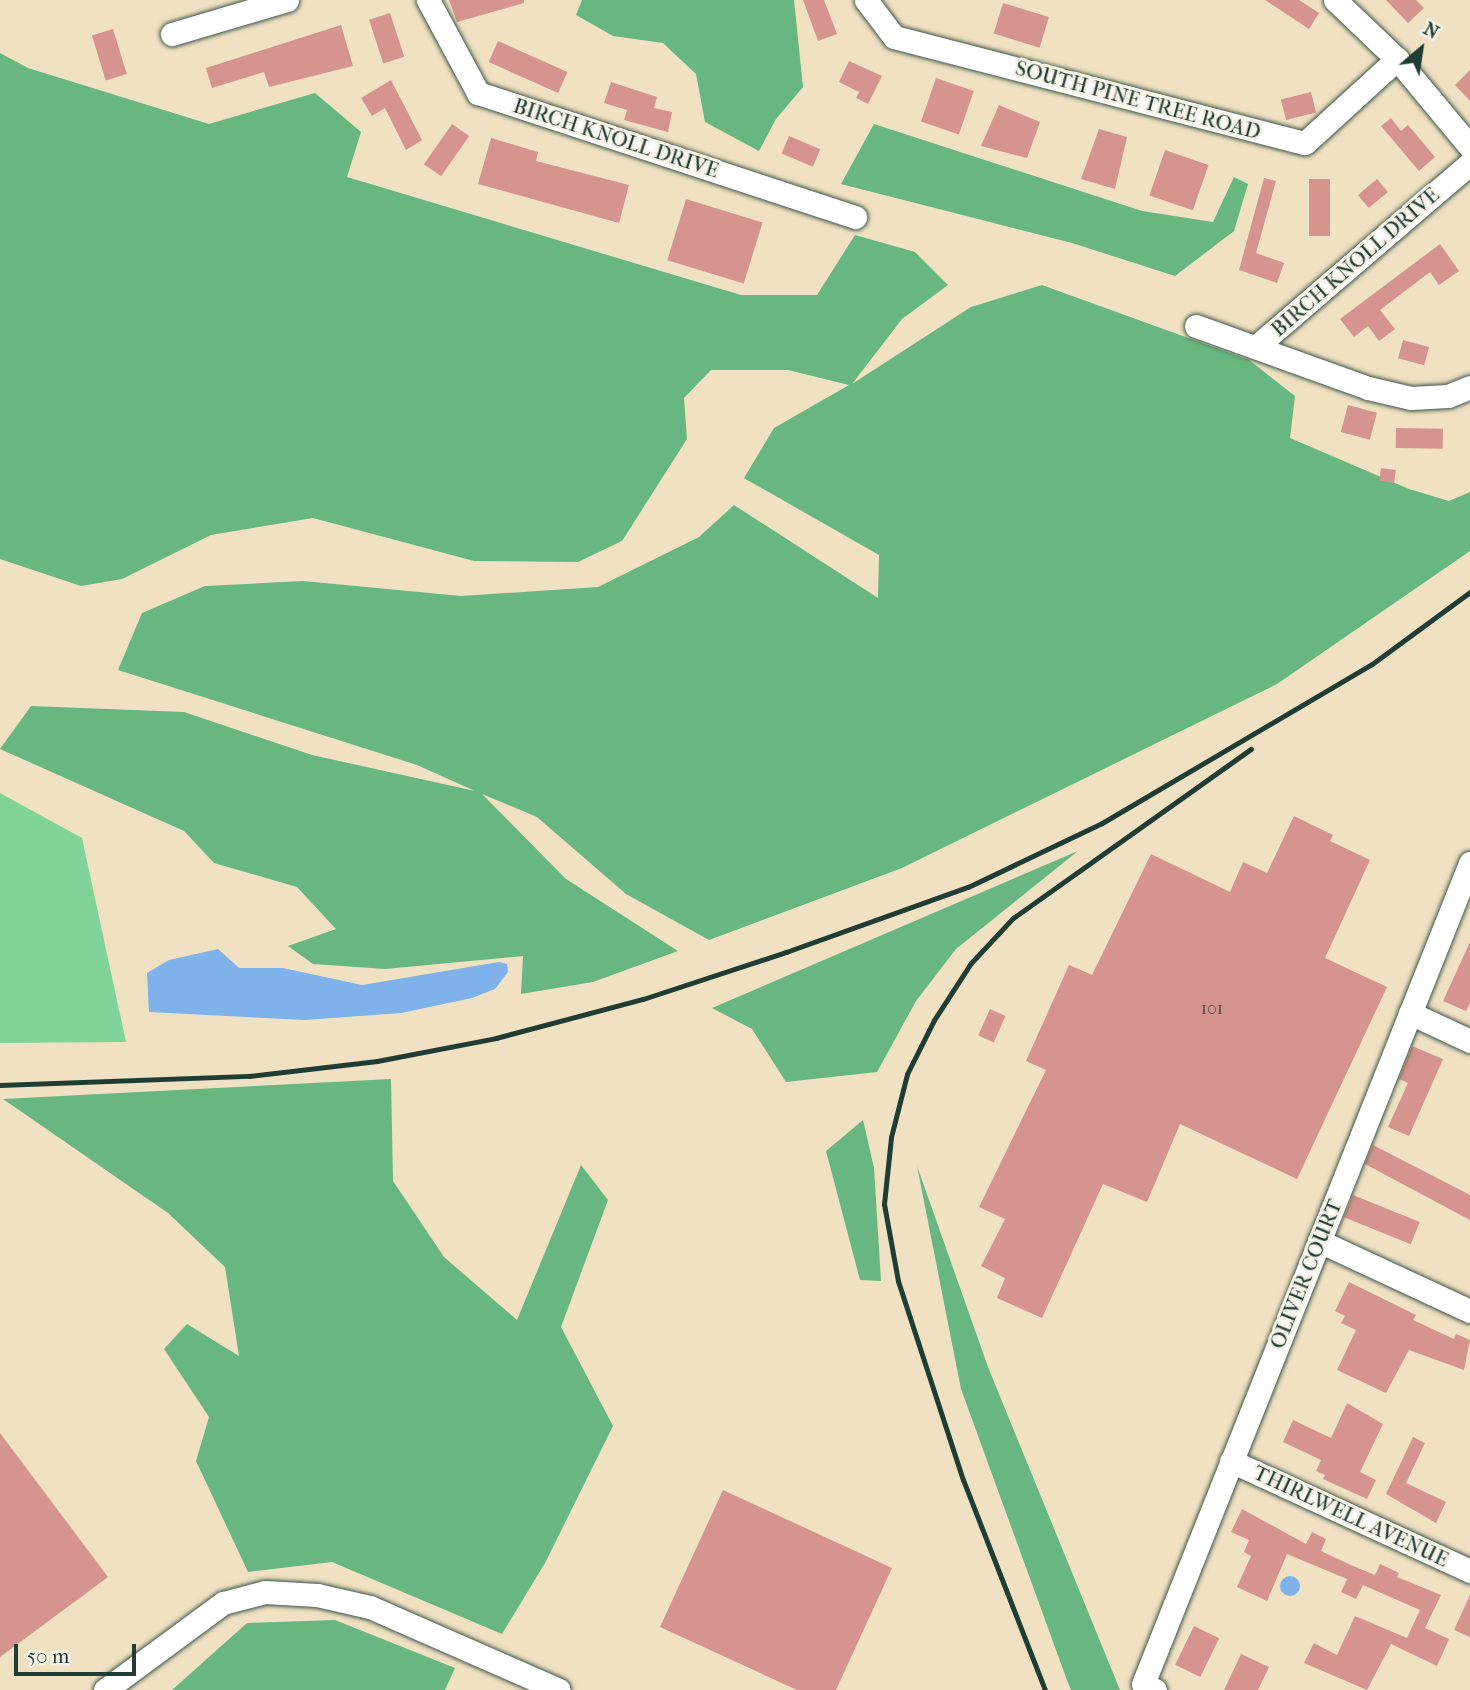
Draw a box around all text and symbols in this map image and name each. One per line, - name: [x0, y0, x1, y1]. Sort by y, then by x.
- north arrow: [1386, 14, 1456, 84]
- text: N: [1420, 18, 1443, 44]
- street label: SOUTH PINE TREE ROAD: [1013, 55, 1263, 145]
- street label: BIRCH KNOLL DRIVE: [510, 93, 722, 183]
- street label: BIRCH KNOLL DRIVE: [1266, 182, 1444, 342]
- house number: 101: [1201, 998, 1223, 1020]
- street label: OLIVER COURT: [1265, 1196, 1347, 1352]
- street label: THIRLWELL AVENUE: [1249, 1460, 1453, 1572]
- scale bar: [18, 1630, 140, 1674]
- text: 50 m: [27, 1644, 70, 1668]

